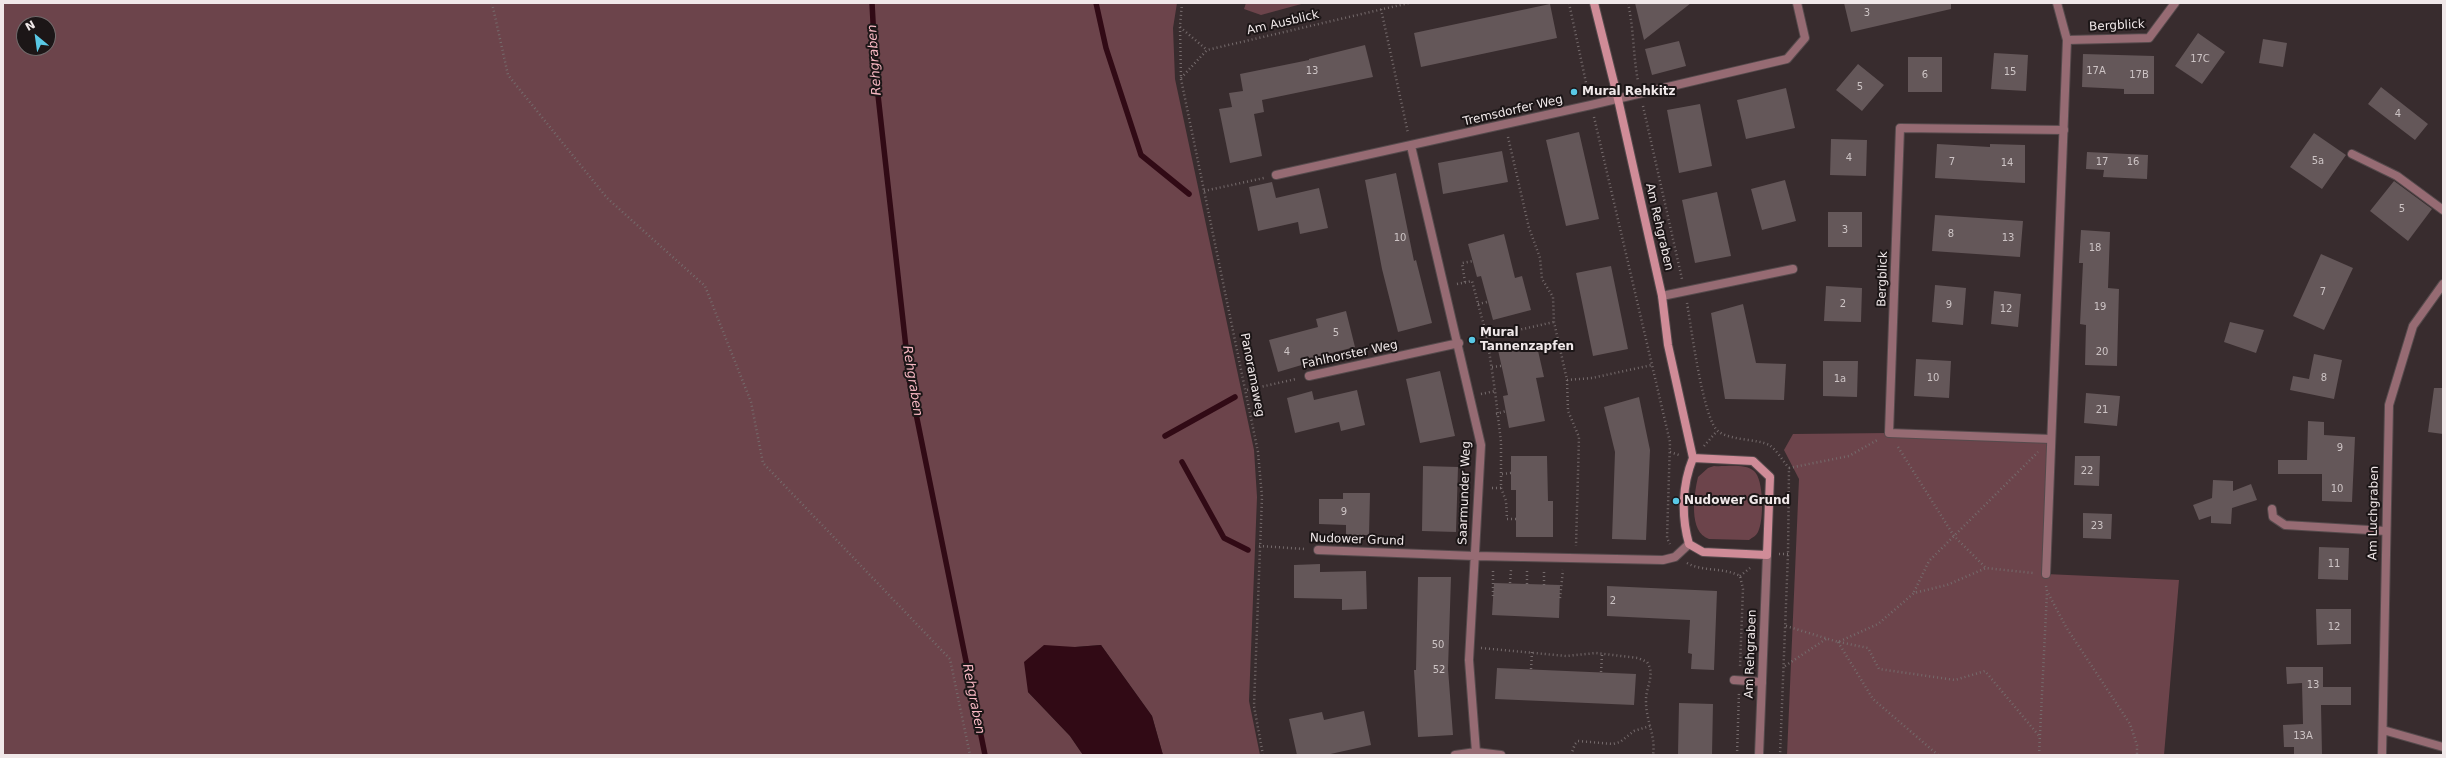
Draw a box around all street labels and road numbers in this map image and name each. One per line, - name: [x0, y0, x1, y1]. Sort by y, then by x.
- street label: Am Ausblick: [1246, 8, 1320, 38]
- street label: Bergblick: [2089, 17, 2145, 35]
- street label: Tremsdorfer Weg: [1462, 93, 1564, 129]
- street label: Am Rehgraben: [1642, 182, 1676, 272]
- street label: Bergblick: [1875, 251, 1891, 307]
- street label: Panoramaweg: [1237, 332, 1267, 418]
- street label: Fahlhorster Weg: [1301, 338, 1399, 372]
- street label: Saarmunder Weg: [1456, 441, 1474, 545]
- street label: Am Luchgraben: [2366, 466, 2382, 560]
- street label: Nudower Grund: [1310, 531, 1404, 549]
- street label: Am Rehgraben: [1742, 609, 1760, 699]

